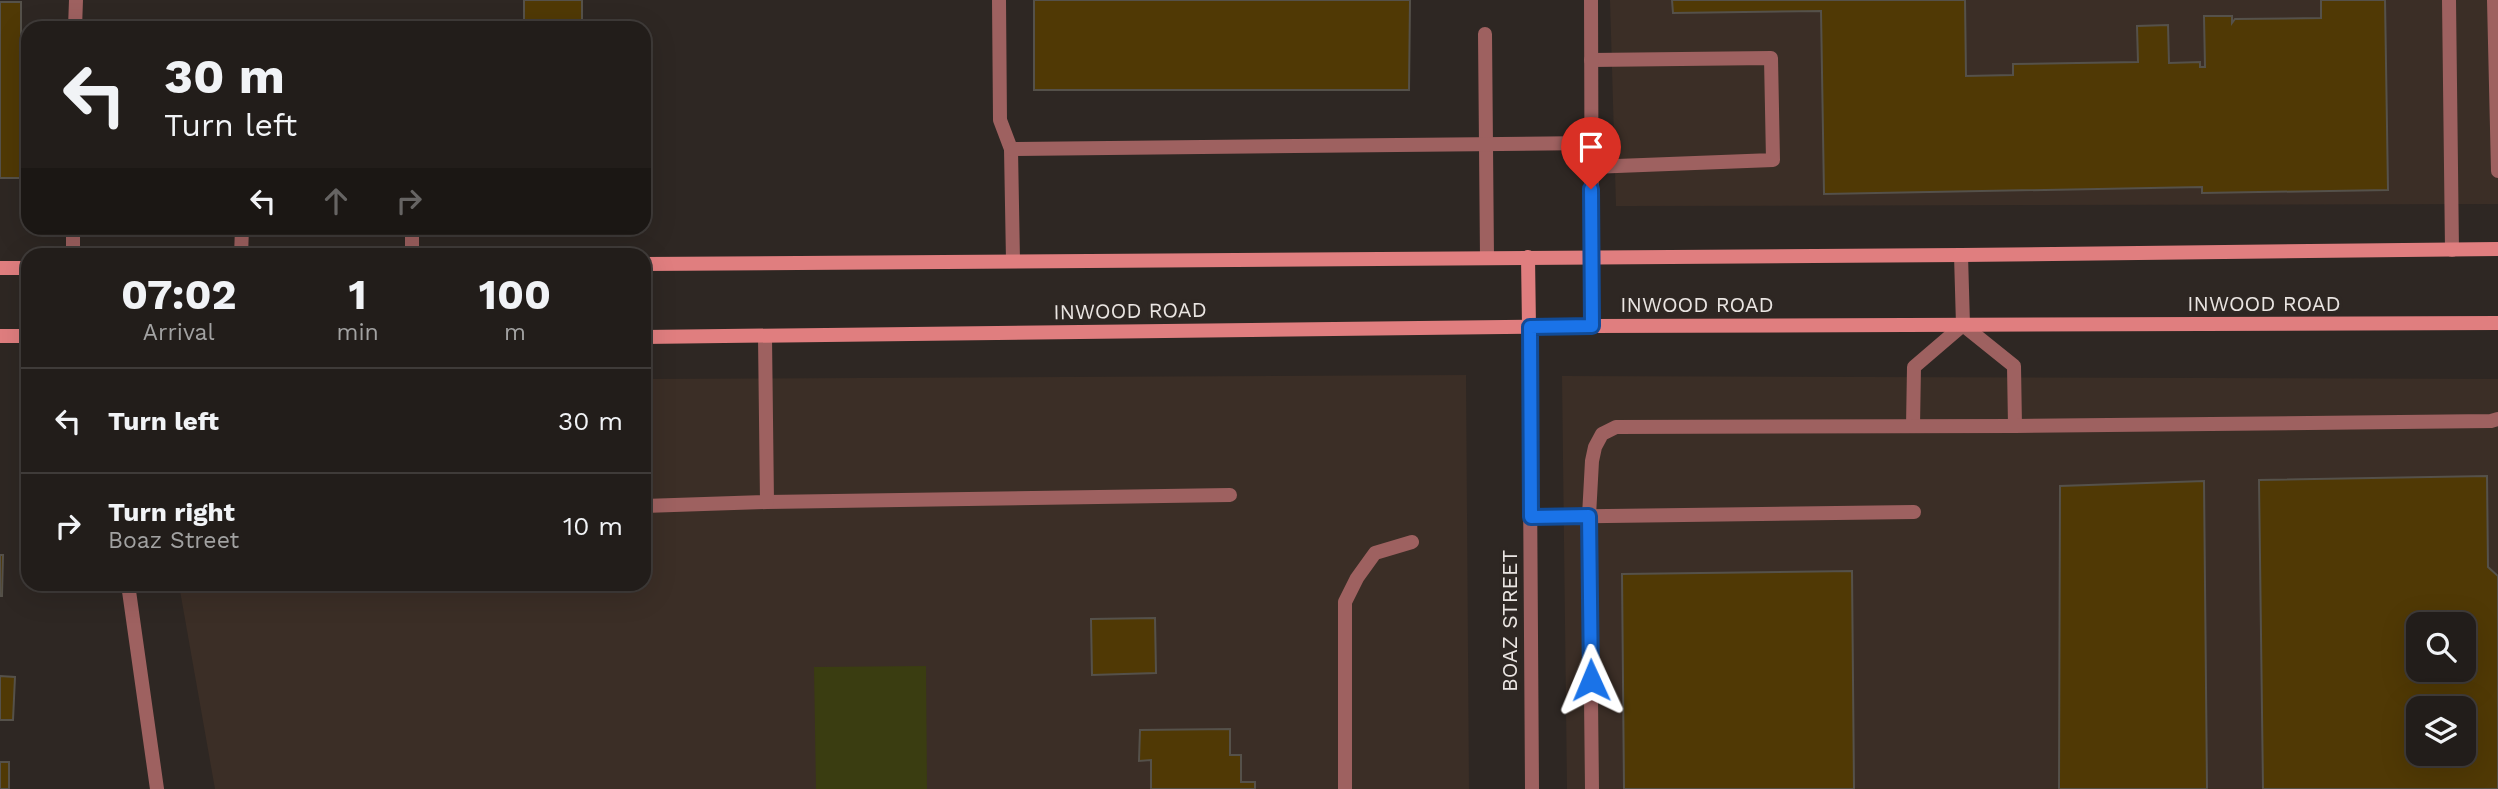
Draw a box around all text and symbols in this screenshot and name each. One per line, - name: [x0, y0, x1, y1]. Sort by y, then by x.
- text: 30 m: [164, 47, 285, 105]
- icon: left: [49, 49, 140, 140]
- text: Turn left: [164, 106, 297, 144]
- pin: [1561, 117, 1621, 189]
- icon: arrive: [1572, 128, 1610, 166]
- icon: left: [244, 182, 282, 220]
- icon: ahead: [317, 182, 355, 220]
- icon: right: [390, 182, 428, 220]
- text: 07:02: [121, 270, 237, 319]
- text: 1: [349, 270, 367, 319]
- text: 100: [479, 270, 551, 319]
- street label: INWOOD ROAD: [2187, 291, 2341, 316]
- street label: INWOOD ROAD: [1620, 292, 1774, 317]
- street label: INWOOD ROAD: [1053, 297, 1207, 324]
- text: Arrival: [143, 319, 215, 346]
- text: min: [337, 319, 379, 346]
- text: m: [504, 319, 526, 346]
- icon: left: [49, 402, 87, 440]
- text: Turn left: [108, 406, 219, 436]
- text: 30 m: [558, 406, 623, 436]
- text: Turn right: [108, 497, 235, 527]
- icon: right: [49, 507, 87, 545]
- text: 10 m: [563, 511, 623, 541]
- text: Boaz Street: [108, 527, 239, 554]
- street label: BOAZ STREET: [1497, 550, 1522, 692]
- map controls: [2406, 612, 2476, 766]
- button: search: [2406, 612, 2476, 682]
- position arrow: [1554, 643, 1628, 717]
- button: layers: [2406, 696, 2476, 766]

